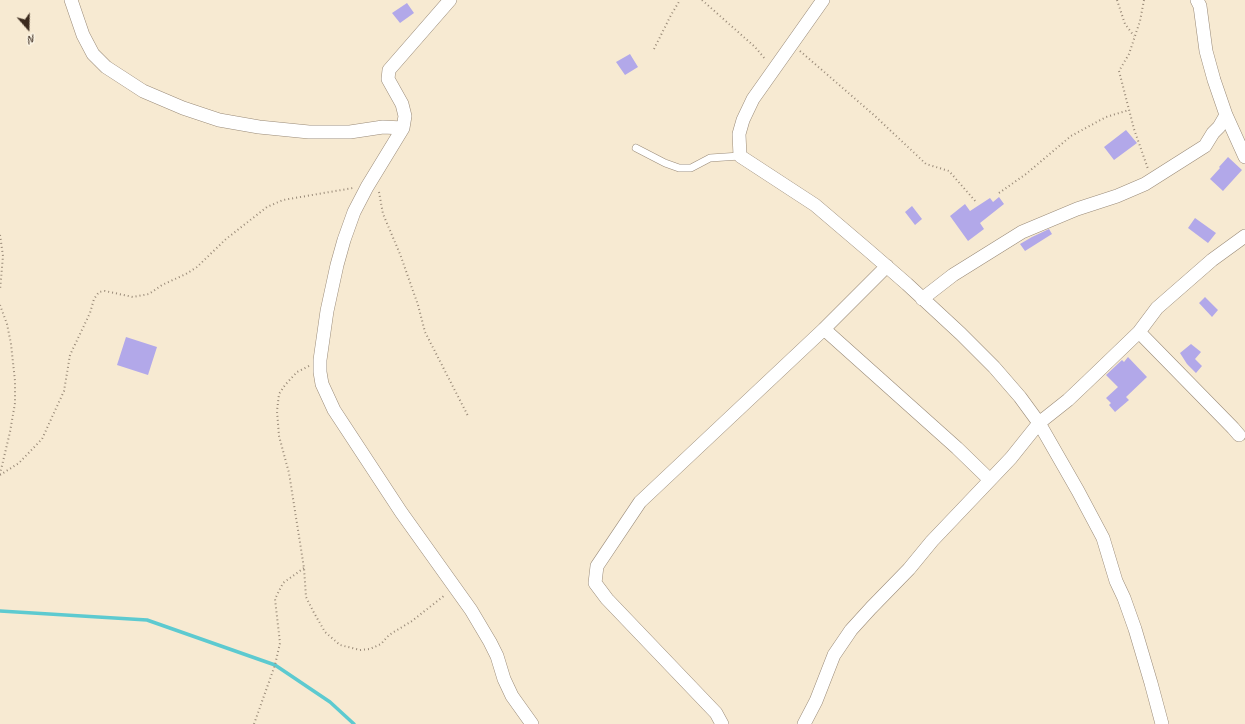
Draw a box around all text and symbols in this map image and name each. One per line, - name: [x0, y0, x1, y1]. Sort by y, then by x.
- north arrow: [8, 8, 48, 48]
- text: N: [27, 32, 38, 47]

